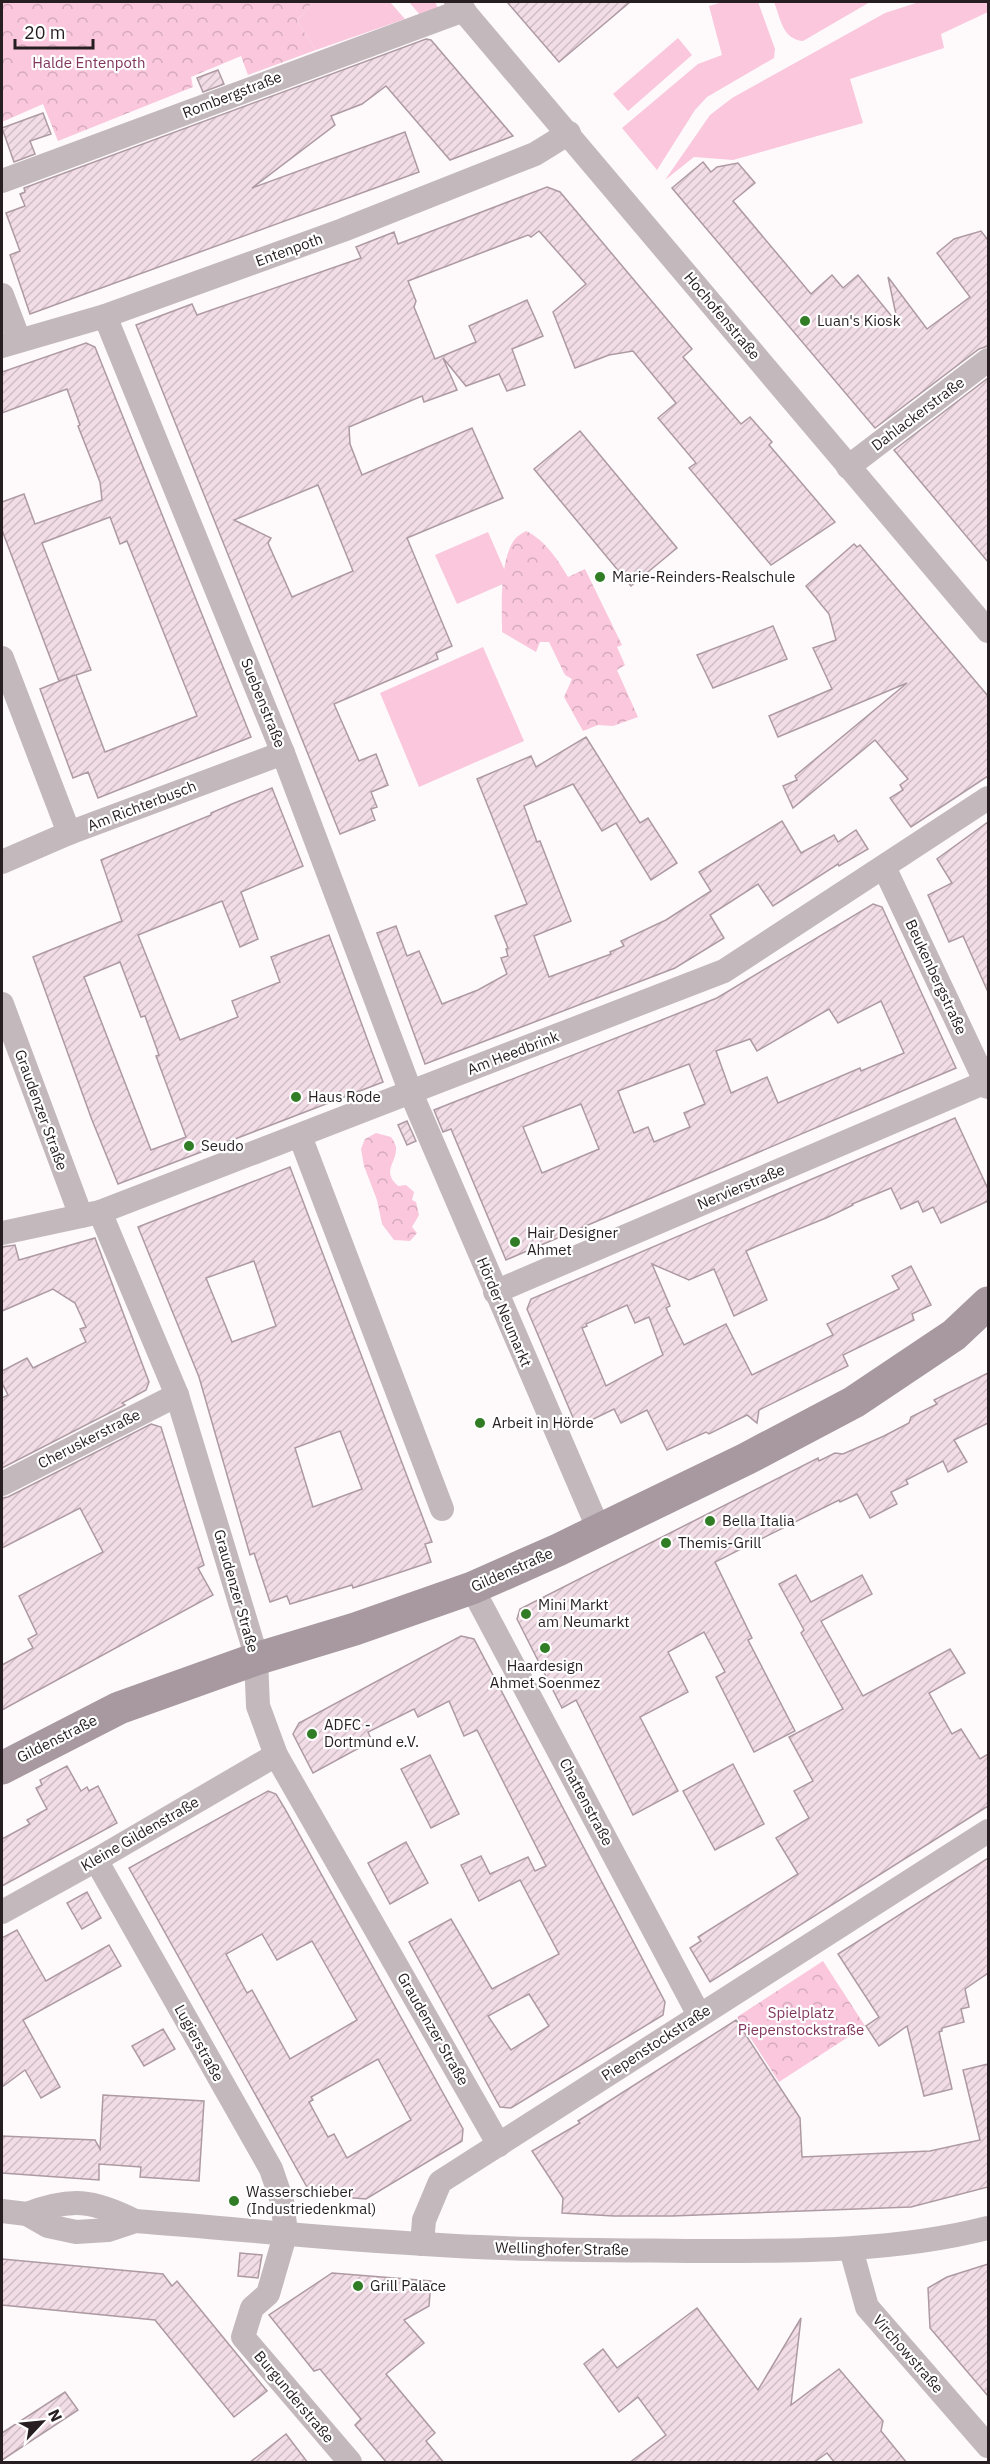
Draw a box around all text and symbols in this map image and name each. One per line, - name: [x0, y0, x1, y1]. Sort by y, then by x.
- scale bar: [15, 12, 93, 50]
- text: 20 m: [24, 21, 66, 44]
- park label: Halde Entenpoth: [32, 53, 146, 72]
- street label: Rombergstraße: [180, 67, 284, 122]
- street label: Entenpoth: [253, 229, 325, 270]
- street label: Hochofenstraße: [680, 268, 765, 363]
- place label: Luan's Kiosk: [817, 311, 901, 330]
- marker: Luan's Kiosk: [798, 314, 812, 328]
- street label: Dahlackerstraße: [868, 372, 968, 455]
- place label: Marie-Reinders-Realschule: [612, 567, 795, 586]
- marker: Marie-Reinders-Realschule: [593, 570, 607, 584]
- street label: Suebenstraße: [237, 655, 290, 750]
- street label: Am Richterbusch: [85, 776, 199, 835]
- street label: Beukenbergstraße: [901, 916, 971, 1037]
- street label: Am Heedbrink: [464, 1026, 561, 1079]
- street label: Graudenzer Straße: [11, 1047, 72, 1173]
- place label: Haus Rode: [308, 1087, 381, 1106]
- marker: Haus Rode: [289, 1090, 303, 1104]
- place label: Seudo: [201, 1136, 244, 1155]
- marker: Seudo: [182, 1139, 196, 1153]
- street label: Nervierstraße: [694, 1160, 787, 1213]
- place label: Hair Designer Ahmet: [527, 1223, 618, 1259]
- marker: Hair Designer Ahmet: [508, 1235, 522, 1249]
- street label: Hörder Neumarkt: [473, 1254, 536, 1370]
- street label: Cheruskerstraße: [34, 1405, 143, 1473]
- place label: Arbeit in Hörde: [492, 1413, 594, 1432]
- marker: Arbeit in Hörde: [473, 1416, 487, 1430]
- place label: Bella Italia: [722, 1511, 795, 1530]
- marker: Bella Italia: [703, 1514, 717, 1528]
- street label: Graudenzer Straße: [210, 1527, 263, 1655]
- place label: Themis-Grill: [678, 1533, 761, 1552]
- marker: Themis-Grill: [659, 1536, 673, 1550]
- street label: Gildenstraße: [468, 1543, 556, 1596]
- place label: Mini Markt am Neumarkt: [538, 1595, 630, 1631]
- marker: Mini Markt am Neumarkt: [519, 1607, 533, 1621]
- marker: Haardesign Ahmet Soenmez: [538, 1641, 552, 1655]
- place label: Haardesign Ahmet Soenmez: [490, 1656, 600, 1692]
- street label: Gildenstraße: [13, 1710, 100, 1767]
- place label: ADFC - Dortmund e.V.: [324, 1715, 419, 1751]
- marker: ADFC - Dortmund e.V.: [305, 1727, 319, 1741]
- street label: Chattenstraße: [555, 1755, 618, 1849]
- street label: Kleine Gildenstraße: [77, 1792, 202, 1875]
- street label: Graudenzer Straße: [393, 1969, 473, 2089]
- street label: Piepenstockstraße: [598, 2000, 714, 2085]
- street label: Lugierstraße: [171, 2001, 228, 2085]
- park label: Spielplatz Piepenstockstraße: [738, 2003, 864, 2039]
- place label: Wasserschieber (Industriedenkmal): [246, 2182, 376, 2218]
- marker: Wasserschieber (Industriedenkmal): [227, 2194, 241, 2208]
- street label: Wellinghofer Straße: [495, 2238, 629, 2259]
- place label: Grill Palace: [370, 2276, 446, 2295]
- marker: Grill Palace: [351, 2279, 365, 2293]
- street label: Virchowstraße: [869, 2310, 948, 2397]
- street label: Burgunderstraße: [250, 2347, 338, 2447]
- north arrow: [12, 2392, 72, 2452]
- text: N: [44, 2406, 67, 2425]

